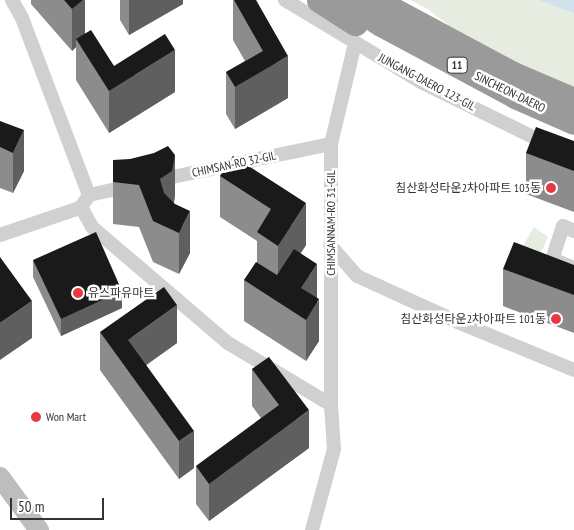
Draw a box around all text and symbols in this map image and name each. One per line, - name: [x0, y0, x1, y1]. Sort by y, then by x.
- street label: JUNGANG-DAERO 123-GIL: [376, 50, 478, 114]
- road number: 11: [446, 56, 468, 74]
- street label: SINCHEON-DAERO: [472, 69, 548, 115]
- street label: CHIMSAN-RO 32-GIL: [191, 148, 277, 180]
- street label: CHIMSANNAM-RO 31-GIL: [324, 170, 338, 276]
- place label: 침산화성타운2차아파트 103동: [395, 181, 541, 195]
- marker: 침산화성타운2차아파트 103동: [545, 182, 557, 194]
- place label: 유스파유마트: [88, 286, 154, 300]
- marker: 유스파유마트: [72, 287, 84, 299]
- place label: 침산화성타운2차아파트 101동: [400, 312, 546, 326]
- marker: 침산화성타운2차아파트 101동: [550, 313, 562, 325]
- place label: Won Mart: [46, 410, 86, 424]
- marker: Won Mart: [30, 411, 42, 423]
- scale bar: [12, 488, 106, 520]
- text: 50 m: [18, 497, 44, 516]

